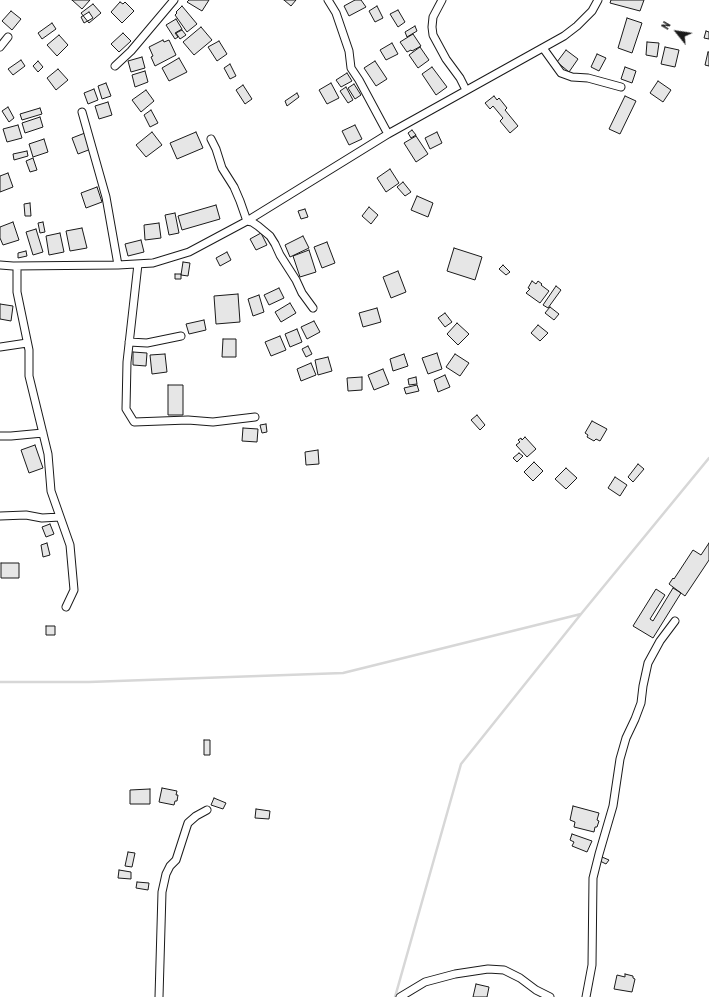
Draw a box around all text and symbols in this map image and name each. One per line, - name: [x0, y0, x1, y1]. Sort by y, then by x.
- north arrow: [657, 12, 697, 52]
- text: N: [659, 20, 673, 32]

